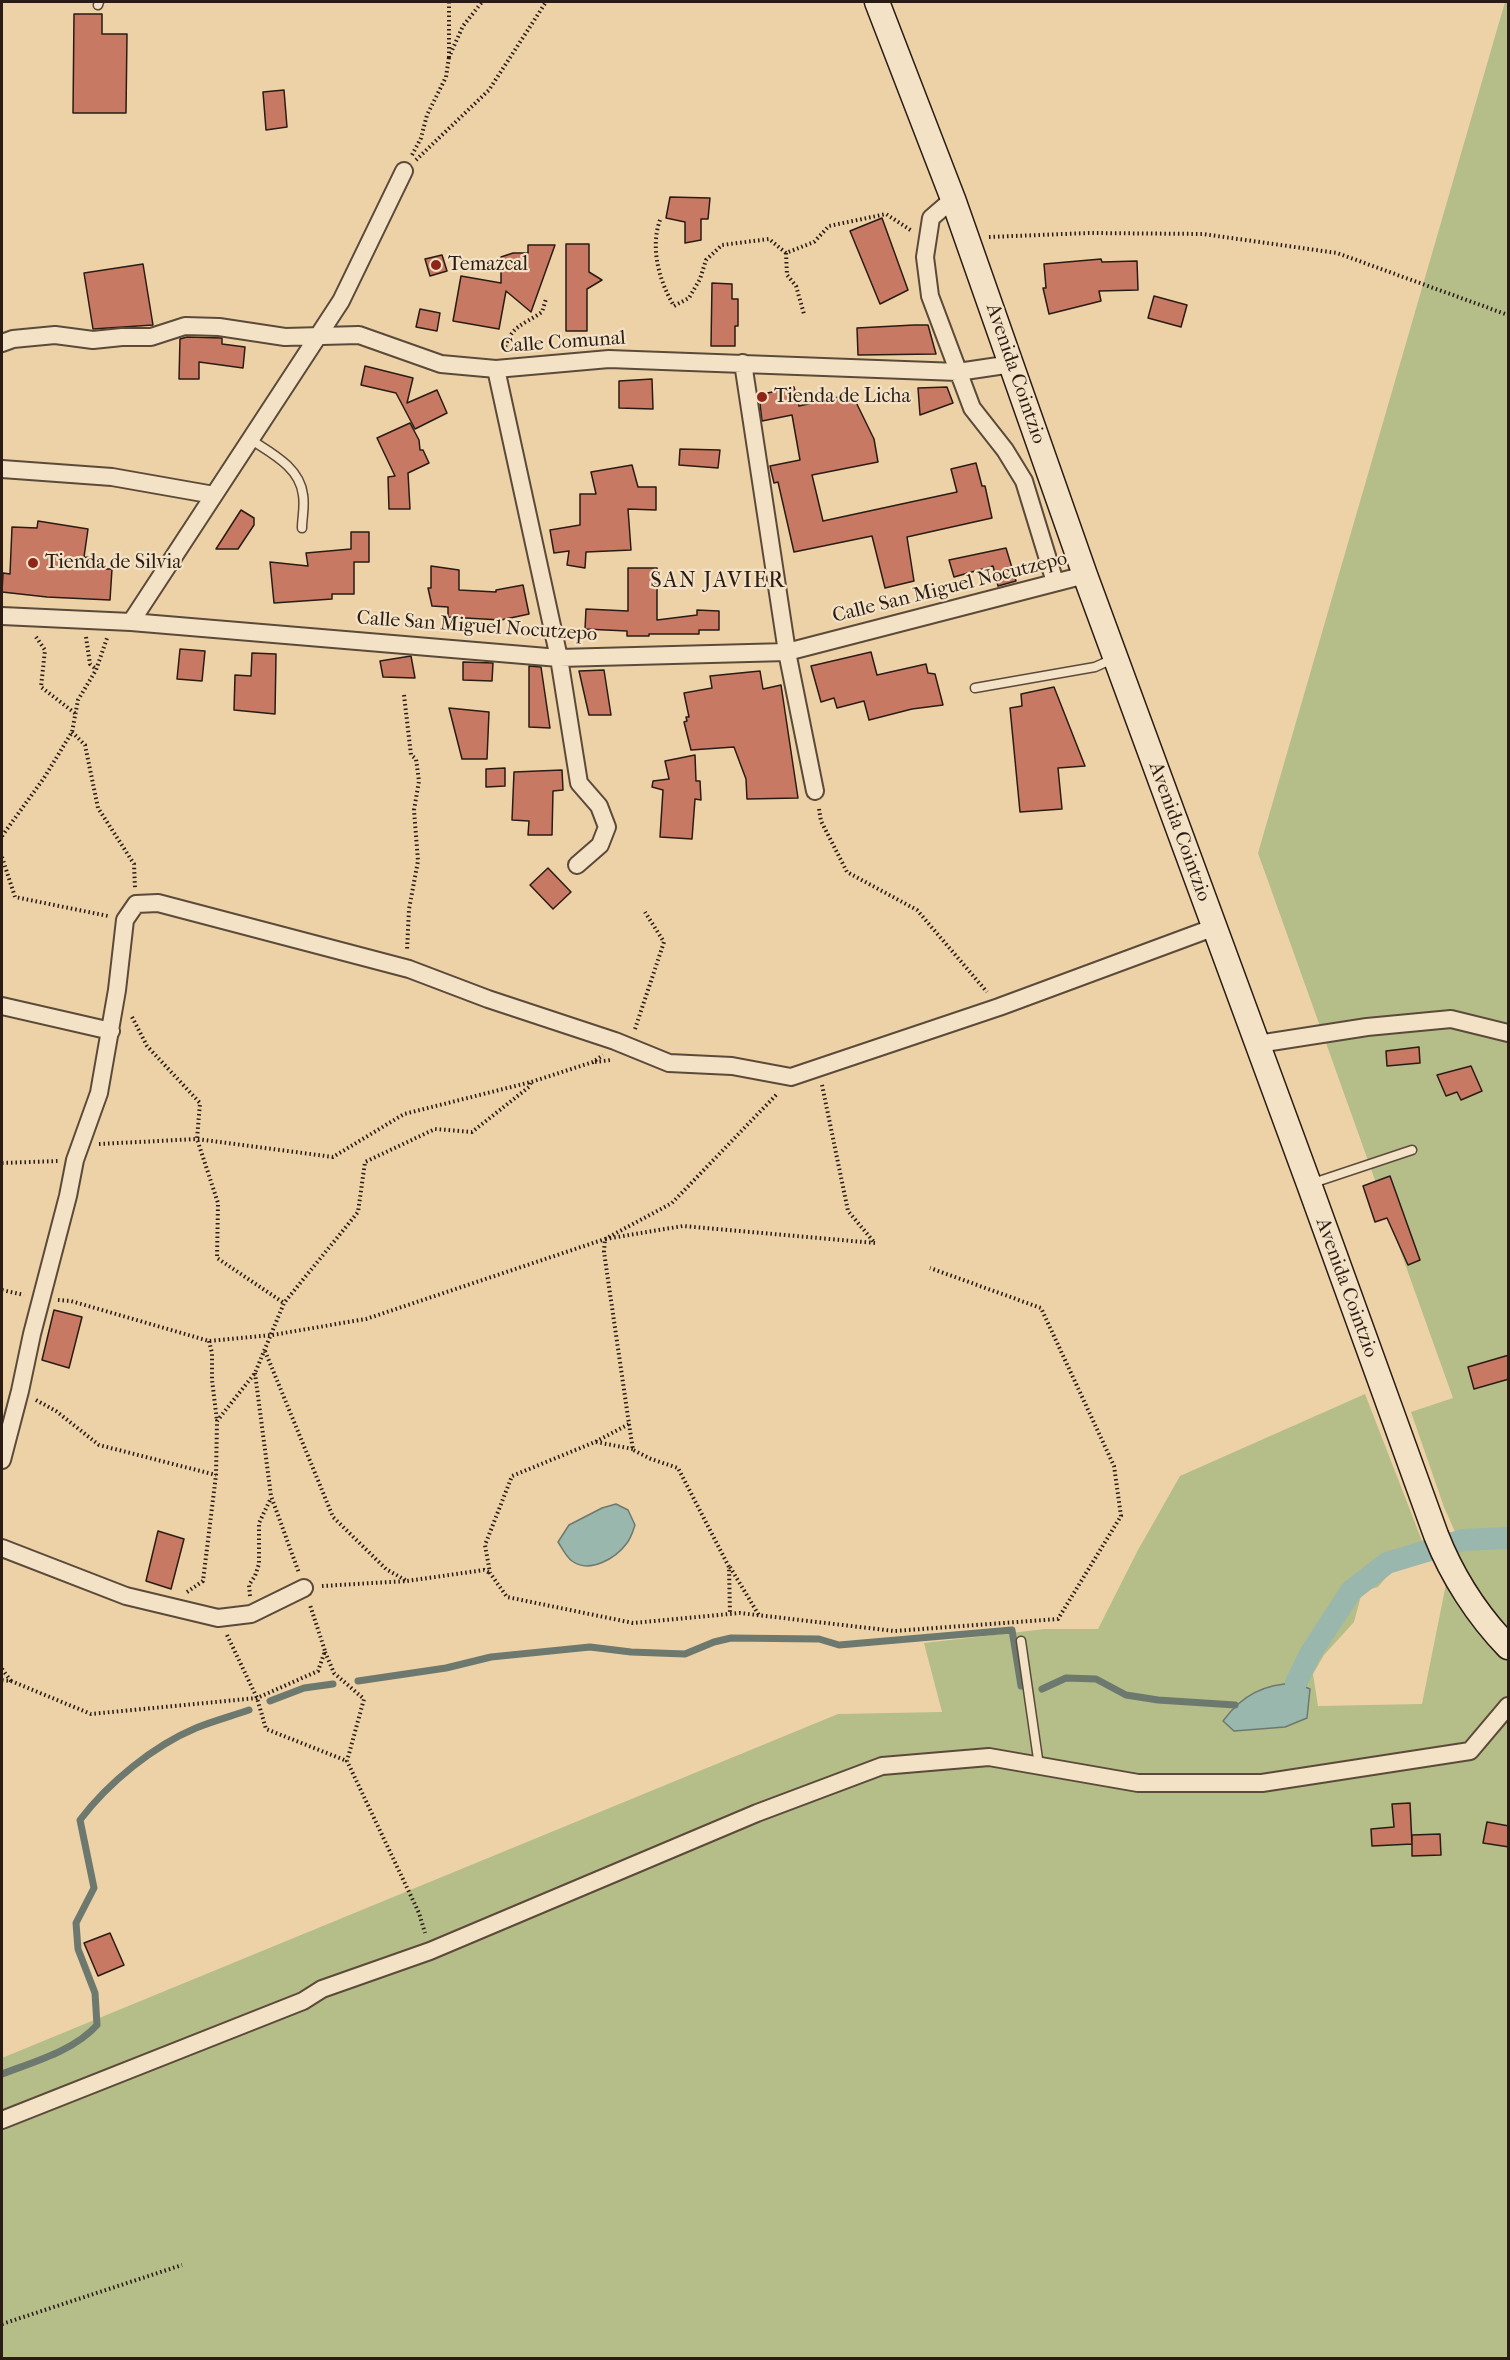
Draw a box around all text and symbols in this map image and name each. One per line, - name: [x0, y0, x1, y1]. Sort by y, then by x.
- place label: Temazcal: [448, 253, 528, 277]
- marker: Temazcal: [429, 258, 443, 272]
- street label: Avenida Cointzio: [980, 301, 1050, 447]
- street label: Calle Comunal: [500, 327, 626, 359]
- place label: Tienda de Licha: [774, 385, 911, 409]
- marker: Tienda de Licha: [755, 390, 769, 404]
- street label: Calle San Miguel Nocutzepo: [830, 547, 1070, 629]
- place label: Tienda de Silvia: [45, 551, 181, 575]
- marker: Tienda de Silvia: [26, 556, 40, 570]
- district label: SAN JAVIER: [650, 569, 786, 595]
- street label: Calle San Miguel Nocutzepo: [356, 607, 598, 647]
- street label: Avenida Cointzio: [1143, 759, 1215, 905]
- street label: Avenida Cointzio: [1310, 1215, 1382, 1361]

